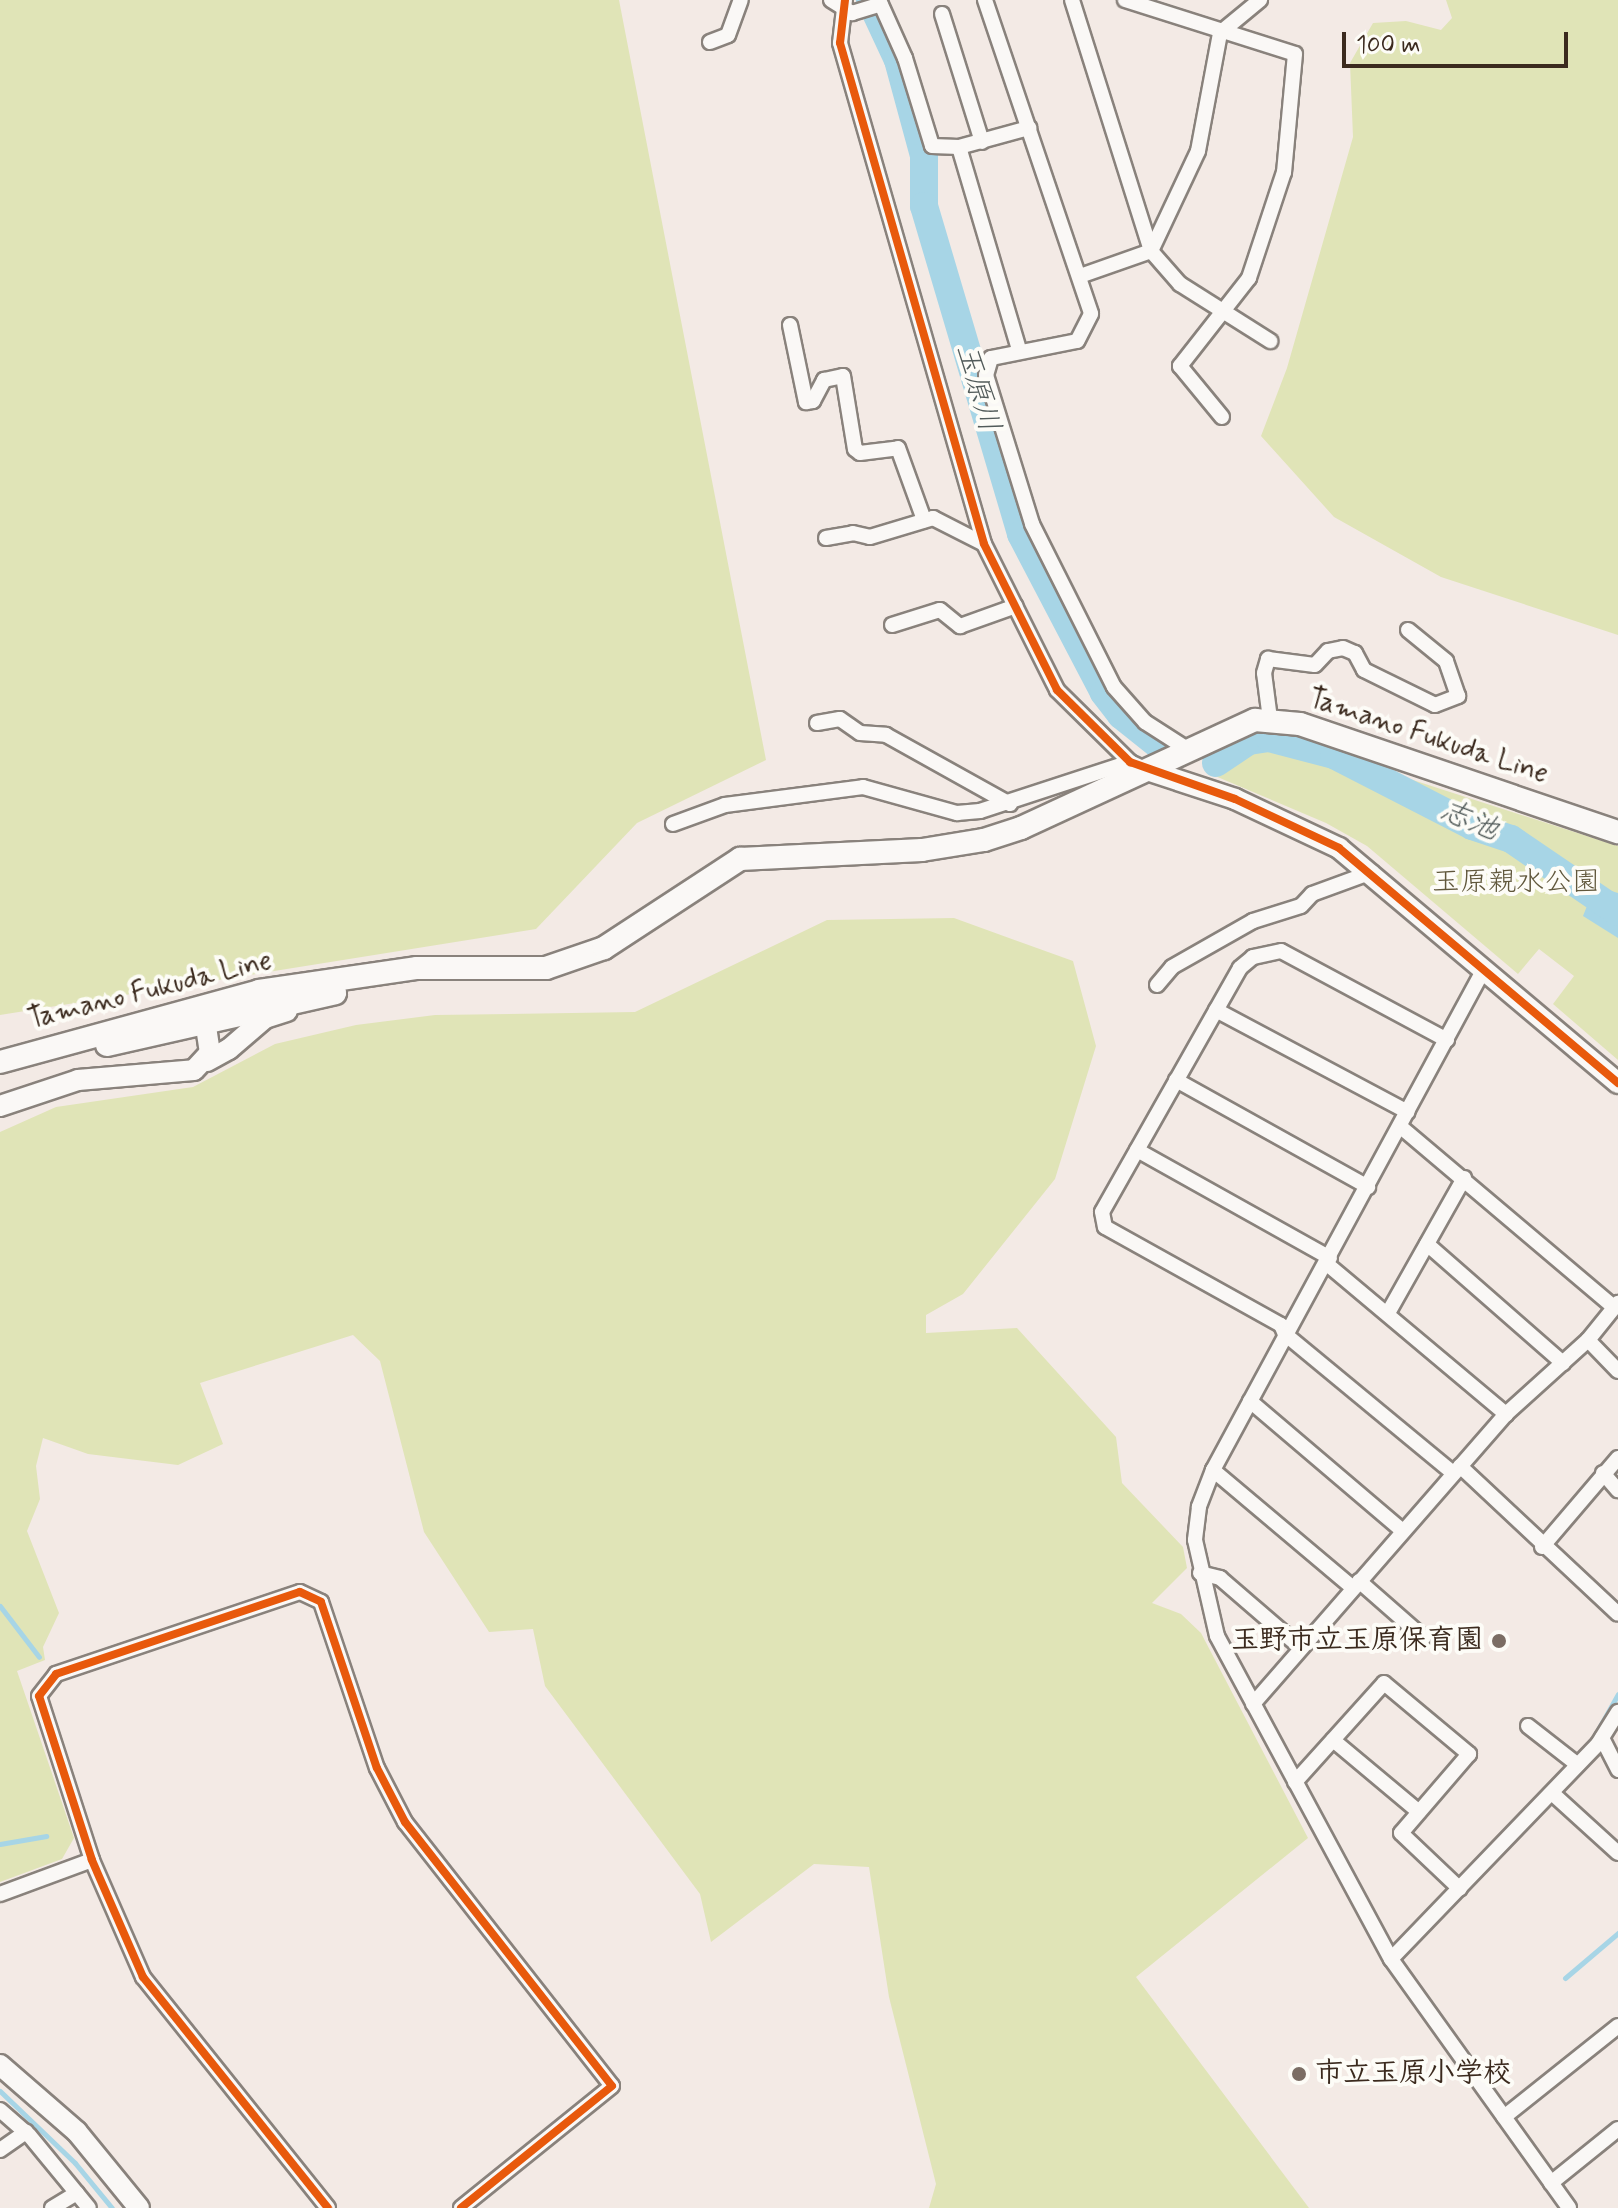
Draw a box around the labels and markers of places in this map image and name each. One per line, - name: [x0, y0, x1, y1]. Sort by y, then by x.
- place label: 玉野市立玉原保育園: [1231, 1624, 1483, 1658]
- marker: 玉野市立玉原保育園: [1490, 1632, 1508, 1650]
- place label: 市立玉原小学校: [1315, 2057, 1511, 2091]
- marker: 市立玉原小学校: [1290, 2065, 1308, 2083]

